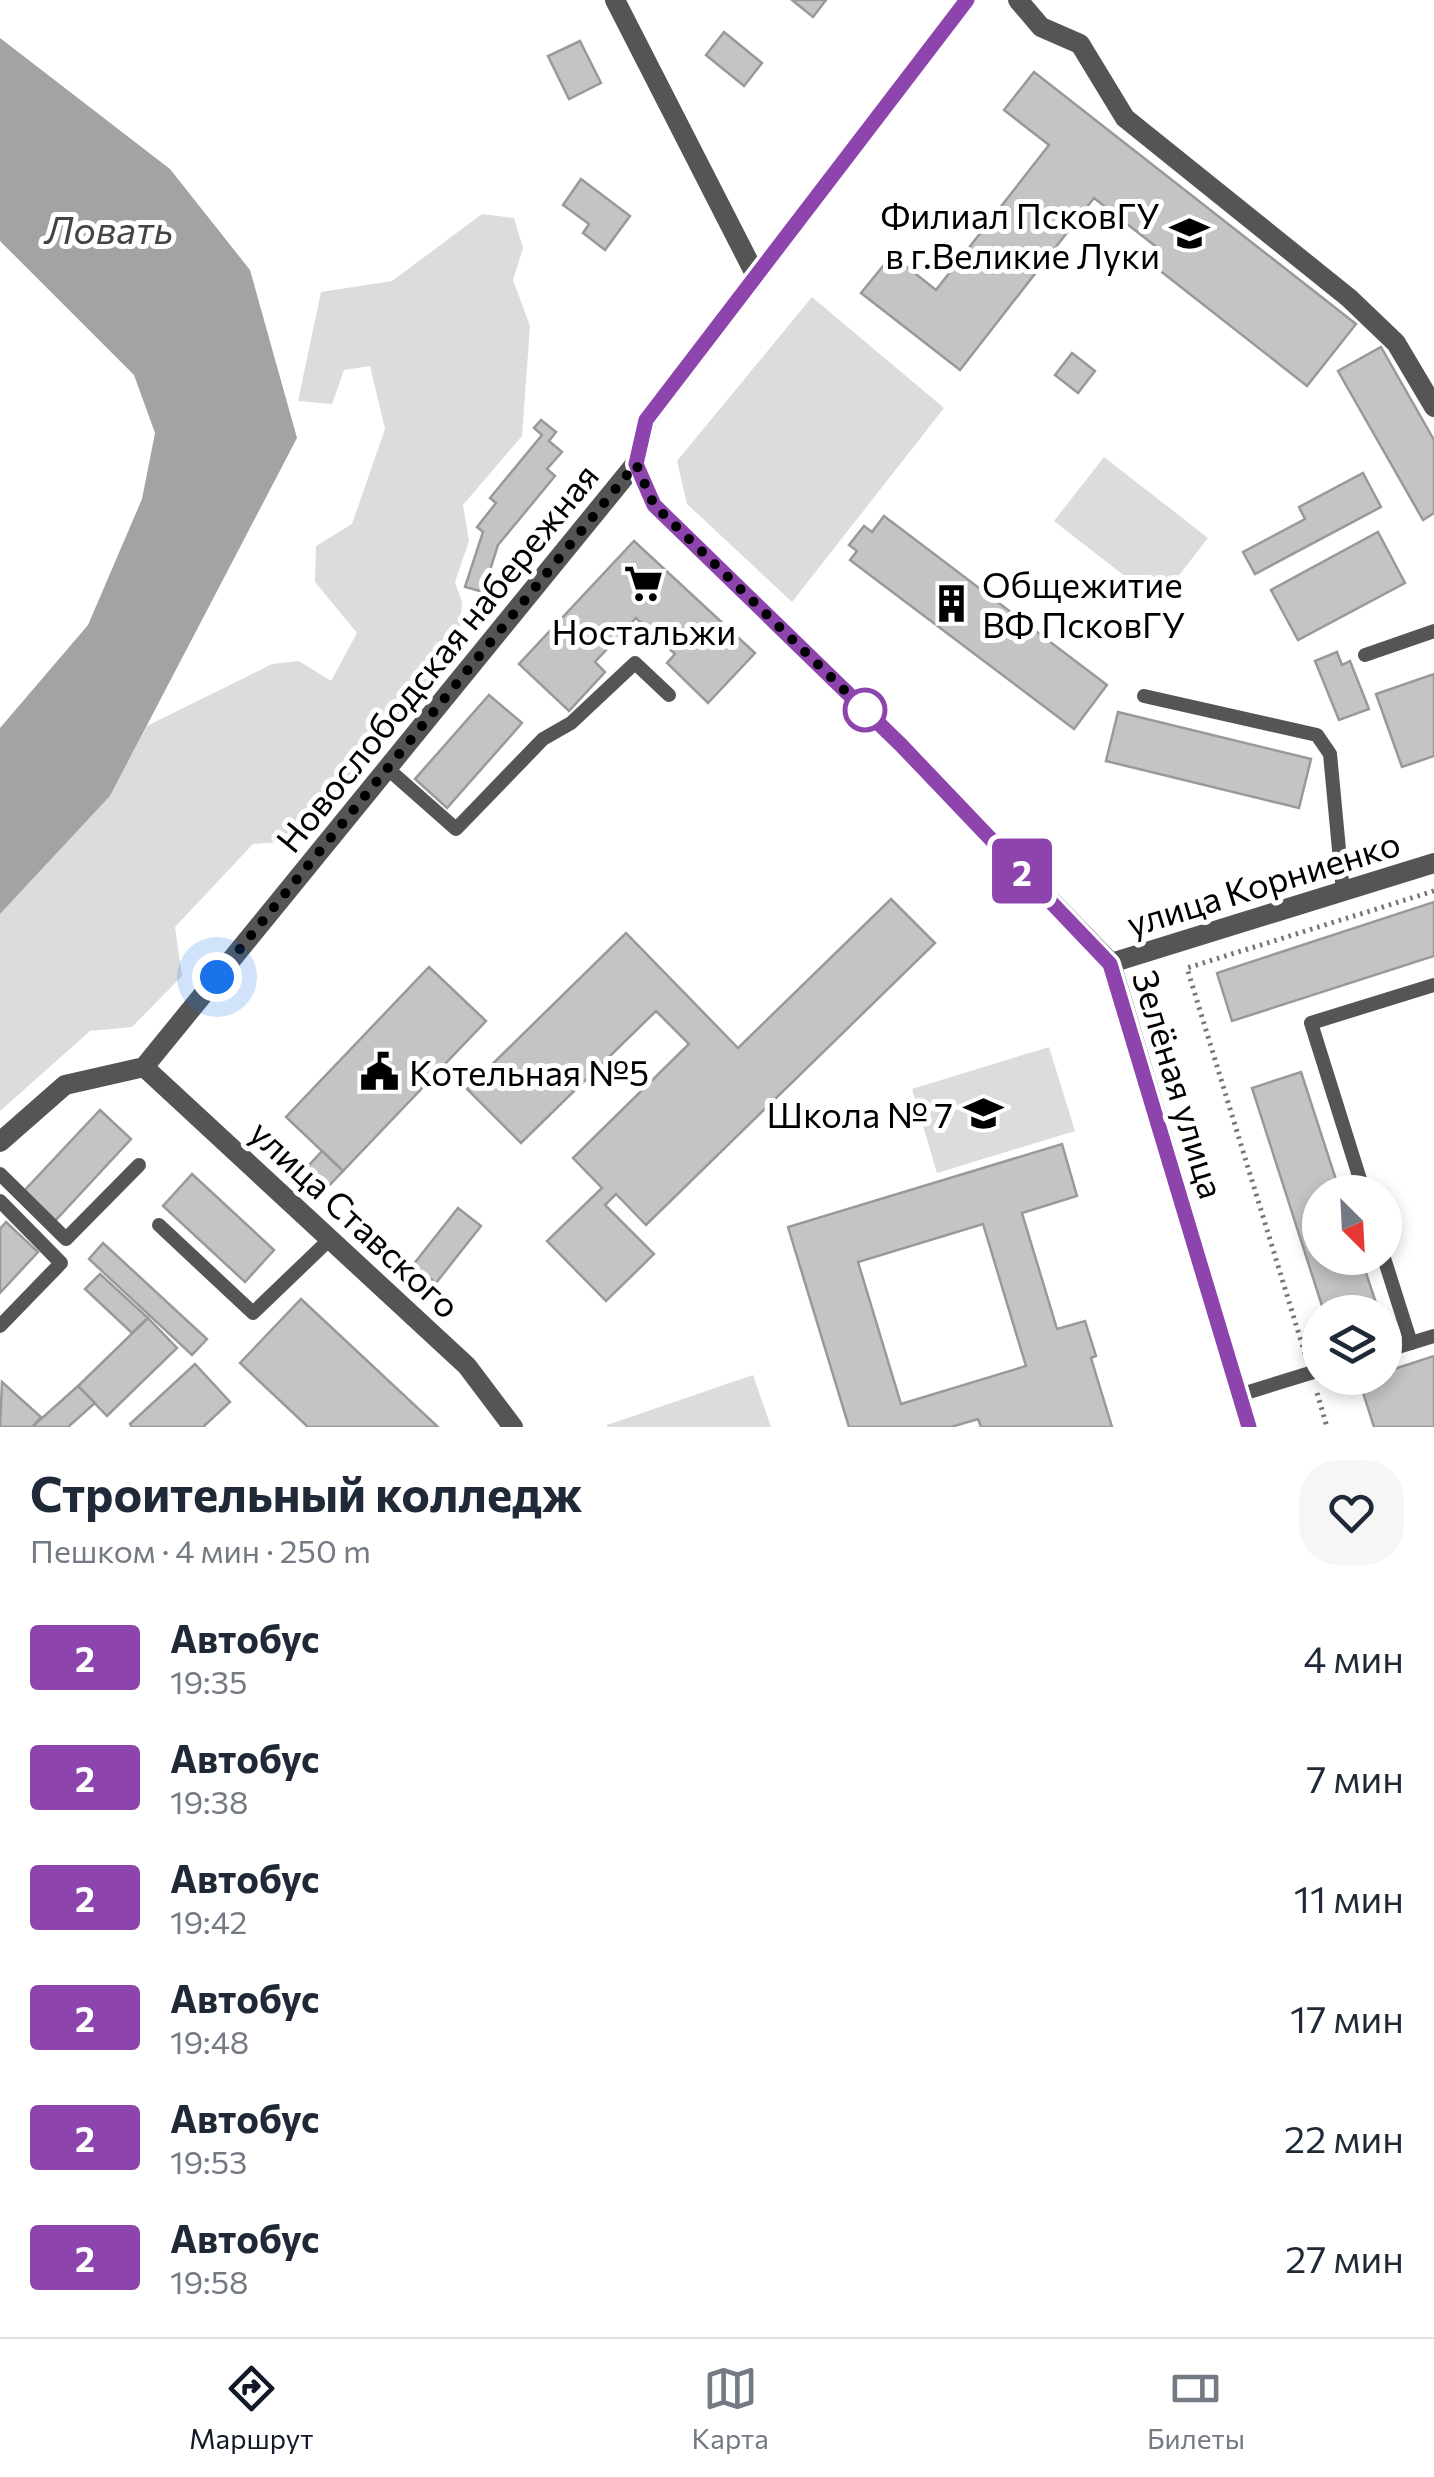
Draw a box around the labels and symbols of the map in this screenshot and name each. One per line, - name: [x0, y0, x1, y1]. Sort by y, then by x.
- place label: Филиал ПсковГУ в г.Великие Луки: [880, 193, 1160, 276]
- water label: Ловать: [43, 205, 173, 252]
- school or university icon: Филиал ПсковГУ в г.Великие Луки: [1169, 213, 1211, 255]
- street label: Новослободская набережная: [266, 454, 606, 860]
- supermarket icon: Ностальжи: [623, 562, 665, 604]
- place label: Общежитие ВФ ПсковГУ: [982, 562, 1185, 645]
- building icon: Общежитие ВФ ПсковГУ: [931, 582, 973, 624]
- place label: Ностальжи: [552, 609, 736, 652]
- unlabelled marker: [844, 689, 886, 731]
- street label: улица Корниенко: [1121, 820, 1405, 944]
- line badge: 2: [990, 838, 1054, 904]
- your location: [192, 952, 242, 1002]
- street label: Зелёная улица: [1125, 965, 1235, 1203]
- public building icon: Котельная №5: [358, 1050, 400, 1092]
- place label: Котельная №5: [409, 1050, 649, 1093]
- place label: Школа № 7: [767, 1092, 953, 1135]
- school or university icon: Школа № 7: [962, 1092, 1004, 1134]
- street label: улица Ставского: [242, 1110, 470, 1326]
- north arrow: [1302, 1175, 1402, 1275]

